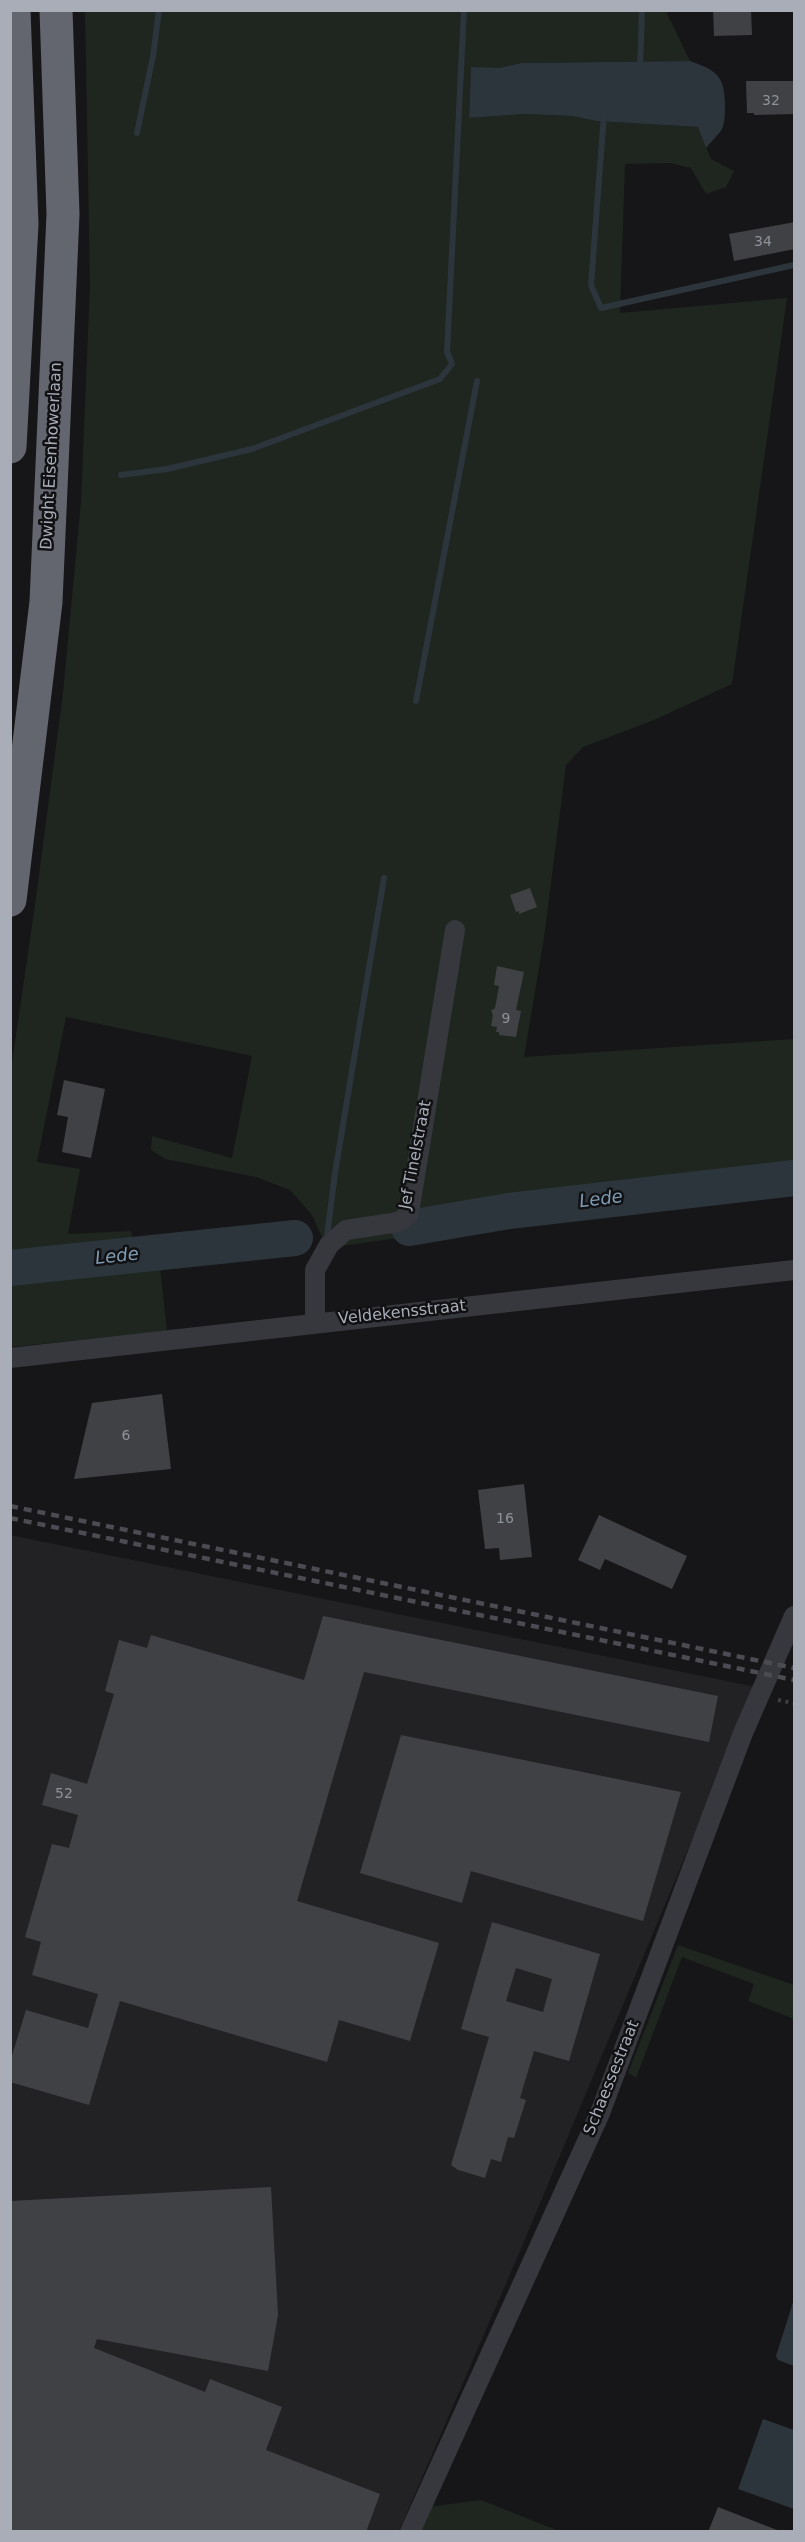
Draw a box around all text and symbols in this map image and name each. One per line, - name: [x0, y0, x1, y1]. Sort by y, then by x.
- house number: 32: [762, 93, 780, 109]
- house number: 34: [754, 234, 772, 250]
- street label: Dwight Eisenhowerlaan: [37, 362, 67, 550]
- house number: 9: [502, 1011, 510, 1027]
- street label: Jef Tinelstraat: [396, 1099, 436, 1211]
- water label: Lede: [578, 1187, 624, 1213]
- water label: Lede: [94, 1244, 140, 1270]
- street label: Veldekensstraat: [337, 1297, 467, 1329]
- house number: 6: [122, 1428, 130, 1444]
- house number: 16: [496, 1511, 514, 1527]
- house number: 52: [55, 1786, 73, 1802]
- street label: Schaessestraat: [580, 2018, 644, 2138]

